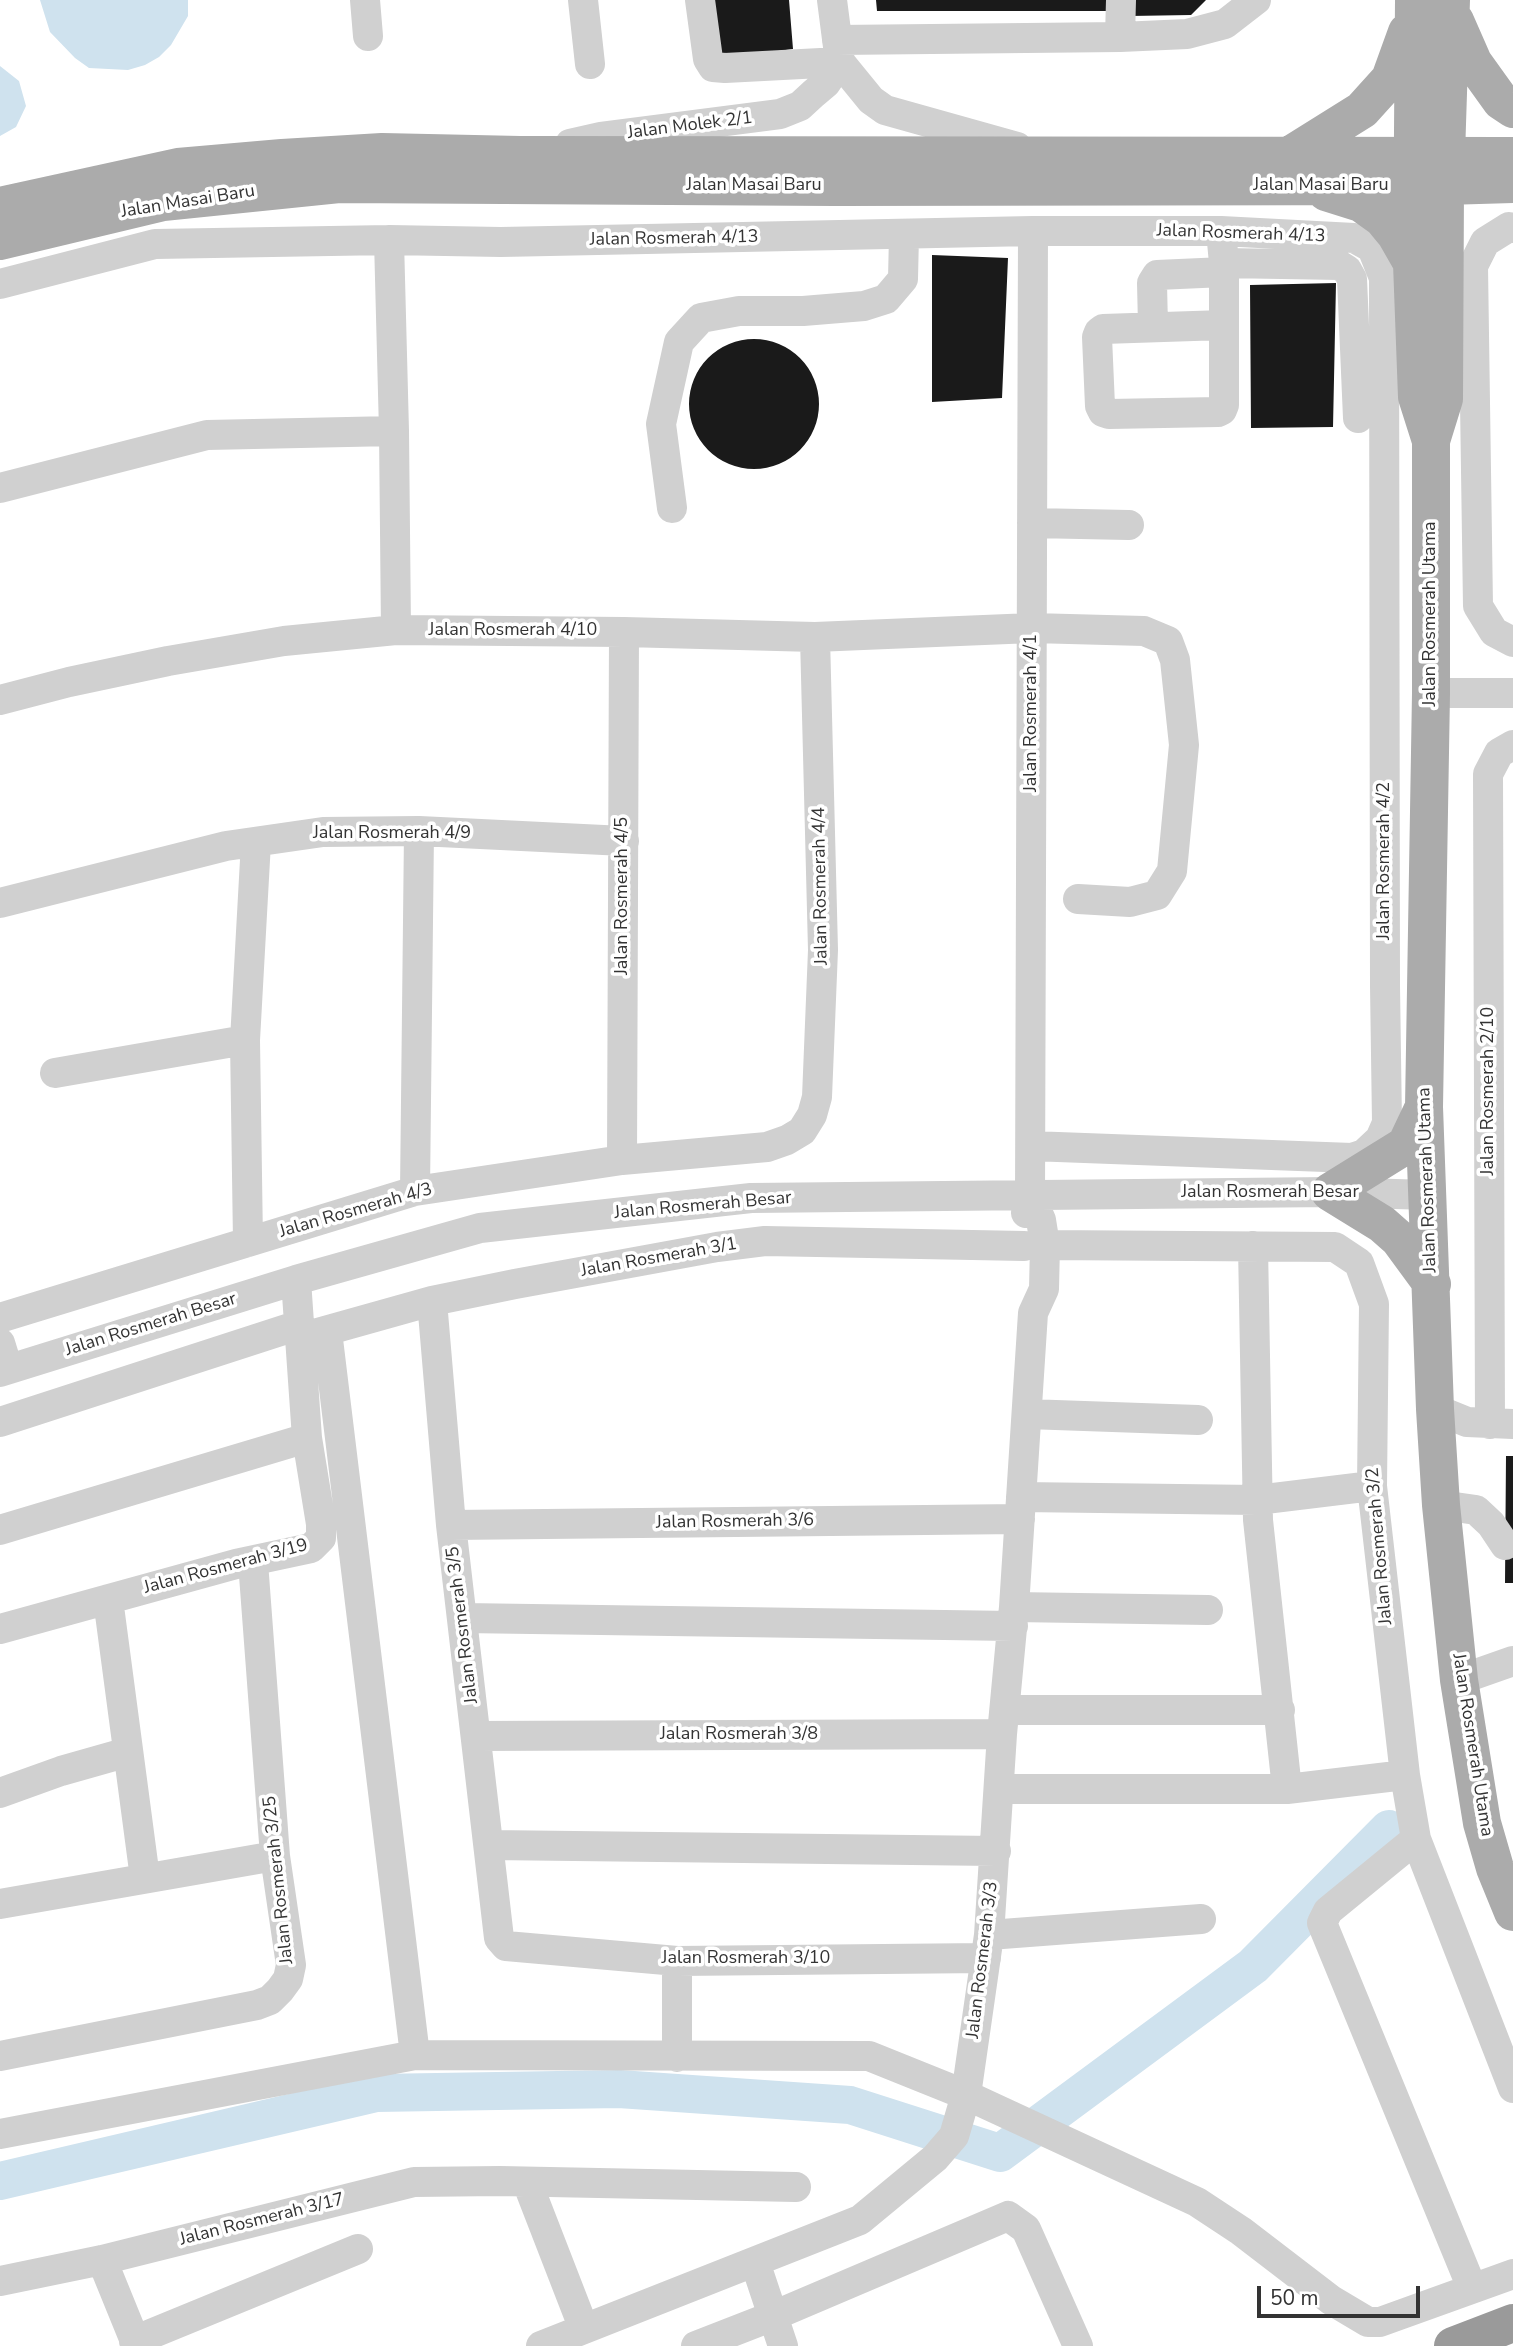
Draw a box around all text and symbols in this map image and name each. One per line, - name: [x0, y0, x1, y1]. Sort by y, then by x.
- street label: Jalan Molek 2/1: [626, 108, 754, 144]
- street label: Jalan Masai Baru: [686, 175, 822, 197]
- street label: Jalan Masai Baru: [1253, 175, 1389, 197]
- street label: Jalan Masai Baru: [120, 181, 256, 223]
- street label: Jalan Rosmerah 4/13: [1156, 220, 1326, 248]
- street label: Jalan Rosmerah 4/13: [589, 227, 759, 251]
- street label: Jalan Rosmerah Utama: [1420, 521, 1442, 707]
- street label: Jalan Rosmerah 4/10: [429, 620, 597, 642]
- street label: Jalan Rosmerah 4/1: [1021, 634, 1043, 792]
- street label: Jalan Rosmerah 4/2: [1374, 782, 1396, 940]
- street label: Jalan Rosmerah 4/4: [809, 807, 833, 965]
- street label: Jalan Rosmerah 4/5: [612, 817, 634, 975]
- street label: Jalan Rosmerah 4/9: [313, 823, 471, 845]
- street label: Jalan Rosmerah 2/10: [1478, 1007, 1500, 1175]
- street label: Jalan Rosmerah Utama: [1414, 1087, 1442, 1273]
- street label: Jalan Rosmerah 4/3: [277, 1179, 435, 1243]
- street label: Jalan Rosmerah Besar: [1181, 1182, 1359, 1204]
- street label: Jalan Rosmerah Besar: [614, 1187, 792, 1225]
- street label: Jalan Rosmerah 3/1: [579, 1234, 739, 1282]
- street label: Jalan Rosmerah Besar: [63, 1289, 239, 1361]
- street label: Jalan Rosmerah 3/2: [1362, 1466, 1398, 1626]
- street label: Jalan Rosmerah 3/6: [656, 1510, 814, 1534]
- street label: Jalan Rosmerah 3/19: [142, 1535, 310, 1599]
- street label: Jalan Rosmerah 3/5: [443, 1545, 483, 1705]
- street label: Jalan Rosmerah Utama: [1447, 1652, 1497, 1838]
- street label: Jalan Rosmerah 3/8: [660, 1724, 818, 1746]
- street label: Jalan Rosmerah 3/25: [259, 1795, 299, 1965]
- street label: Jalan Rosmerah 3/3: [963, 1880, 1003, 2040]
- street label: Jalan Rosmerah 3/10: [662, 1948, 830, 1970]
- street label: Jalan Rosmerah 3/17: [177, 2189, 347, 2251]
- scale bar: [1261, 2272, 1424, 2316]
- text: 50 m: [1270, 2284, 1319, 2312]

